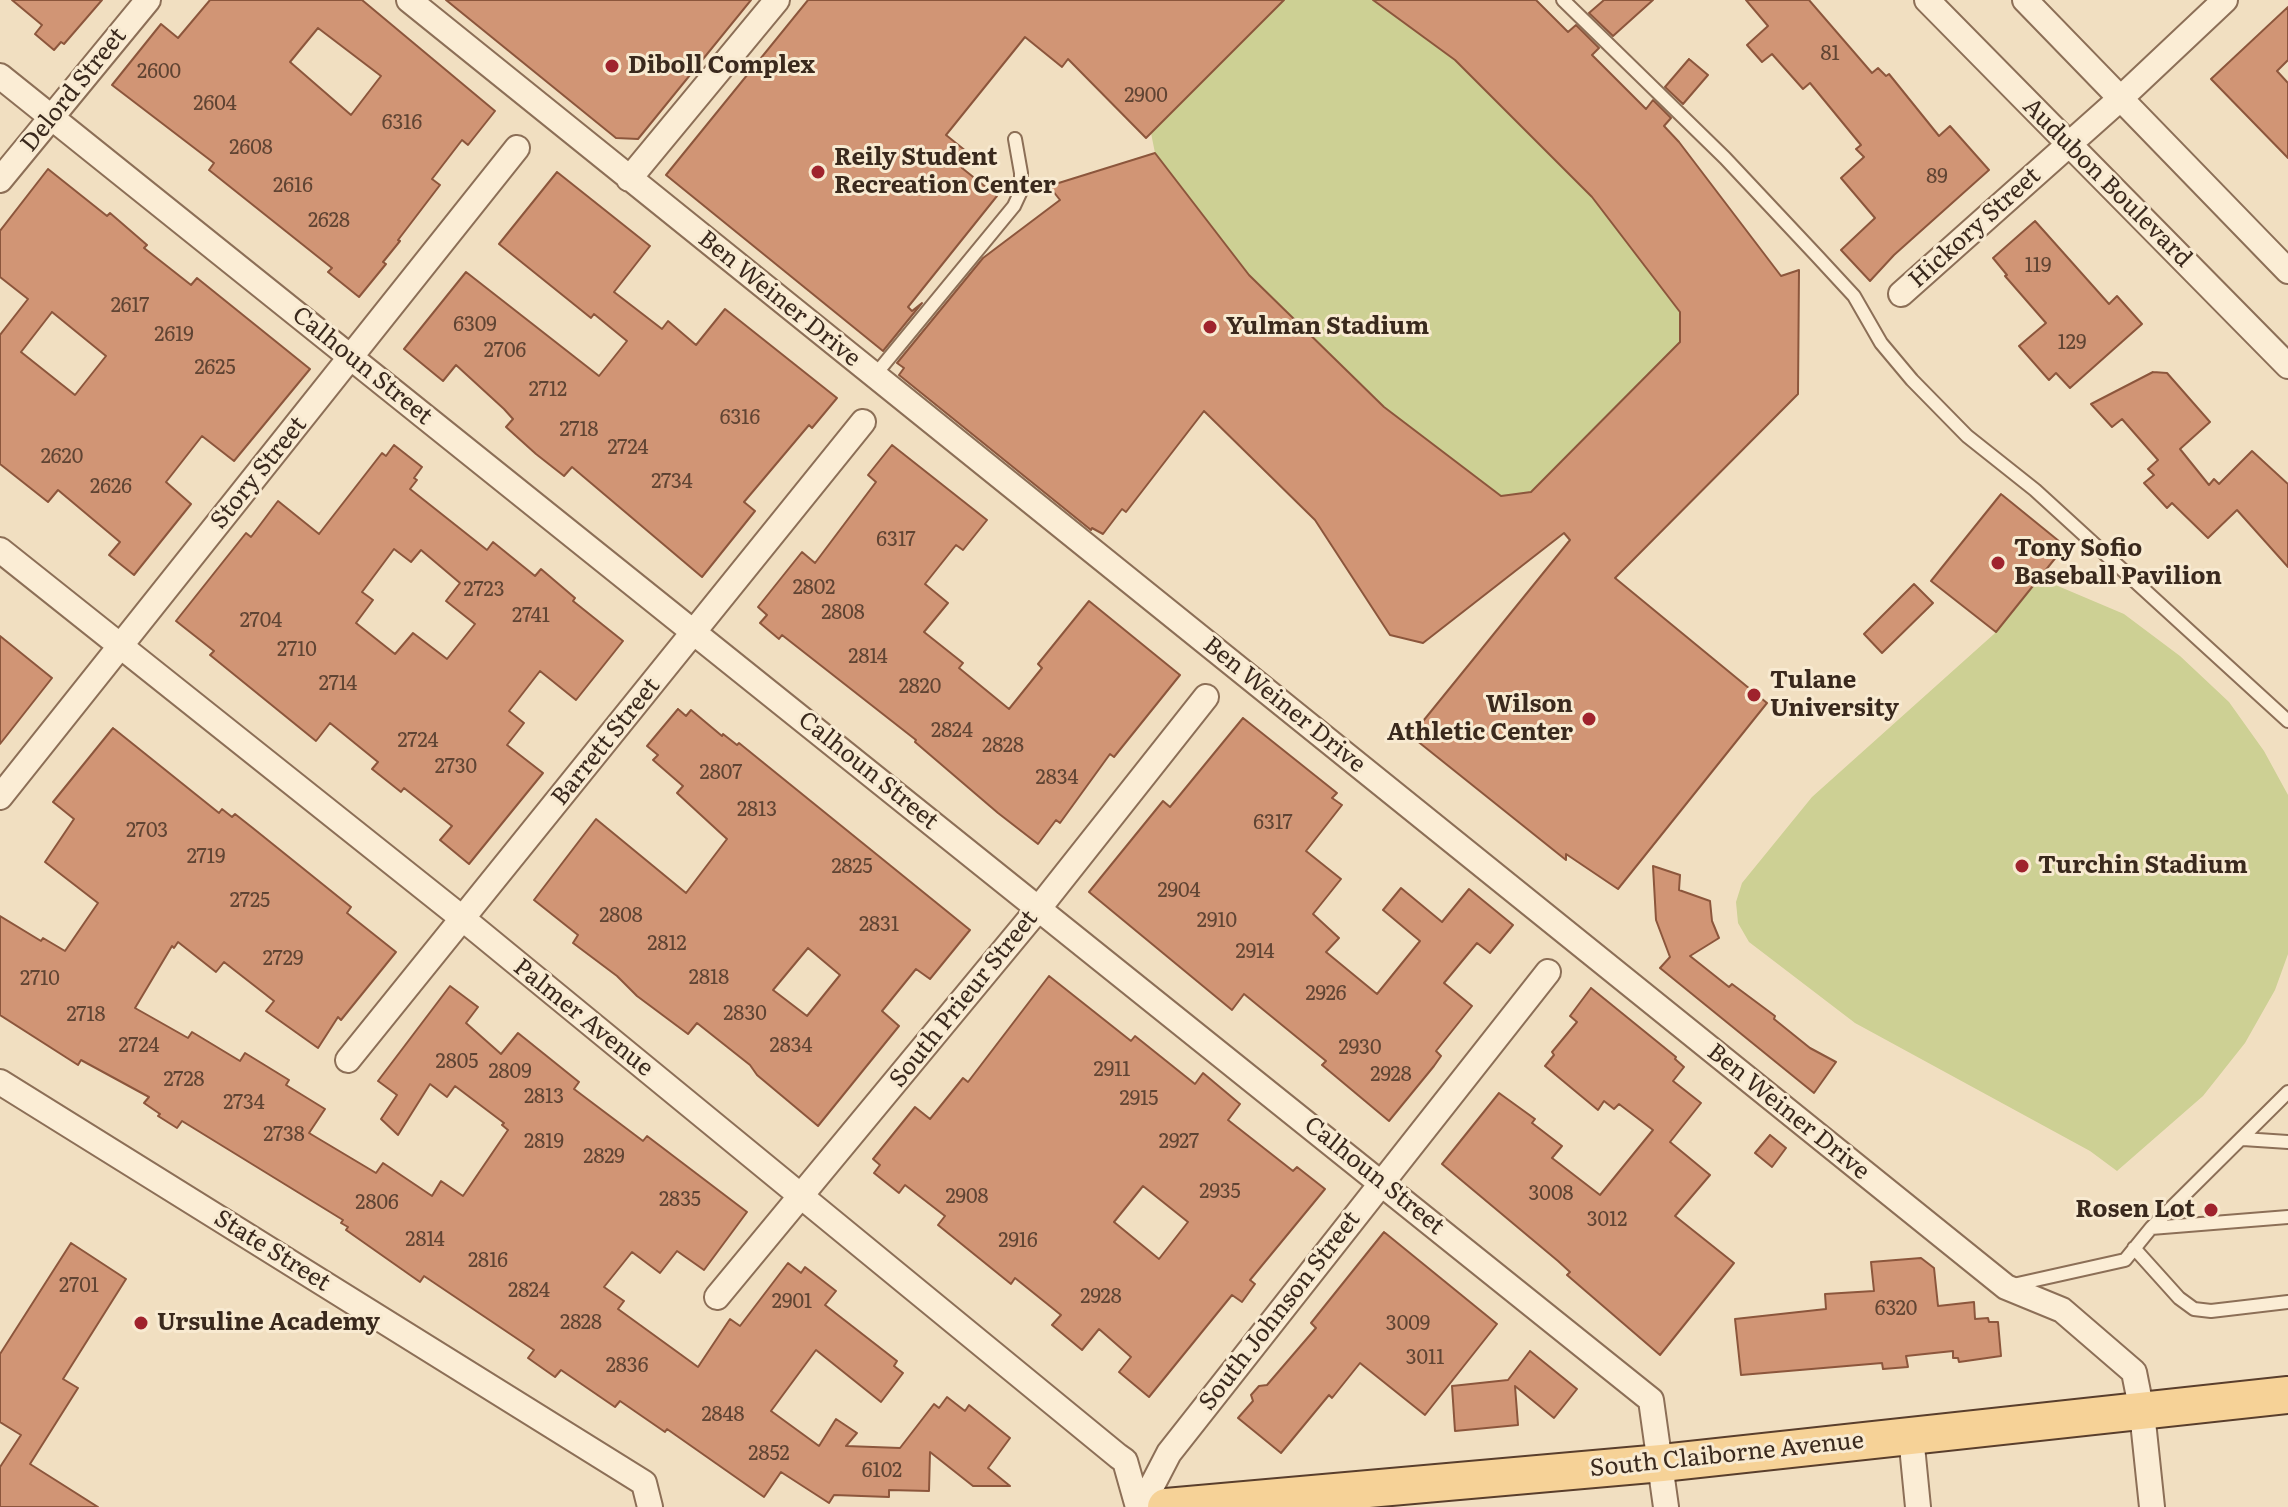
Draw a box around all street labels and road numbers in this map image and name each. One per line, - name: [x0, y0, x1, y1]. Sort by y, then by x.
- street label: Delord Street: [15, 22, 133, 158]
- street label: Audubon Boulevard: [2016, 92, 2198, 274]
- street label: Hickory Street: [1903, 162, 2047, 294]
- street label: Ben Weiner Drive: [692, 225, 866, 373]
- street label: Calhoun Street: [286, 301, 438, 431]
- street label: Story Street: [205, 411, 313, 535]
- street label: Ben Weiner Drive: [1197, 631, 1371, 779]
- street label: Barrett Street: [546, 672, 666, 812]
- street label: Calhoun Street: [792, 706, 944, 836]
- street label: South Prieur Street: [884, 905, 1044, 1093]
- street label: Palmer Avenue: [507, 953, 659, 1083]
- street label: Ben Weiner Drive: [1701, 1038, 1875, 1186]
- street label: Calhoun Street: [1298, 1111, 1450, 1241]
- street label: State Street: [209, 1204, 335, 1298]
- street label: South Johnson Street: [1193, 1206, 1367, 1416]
- street label: South Claiborne Avenue: [1589, 1426, 1865, 1484]

